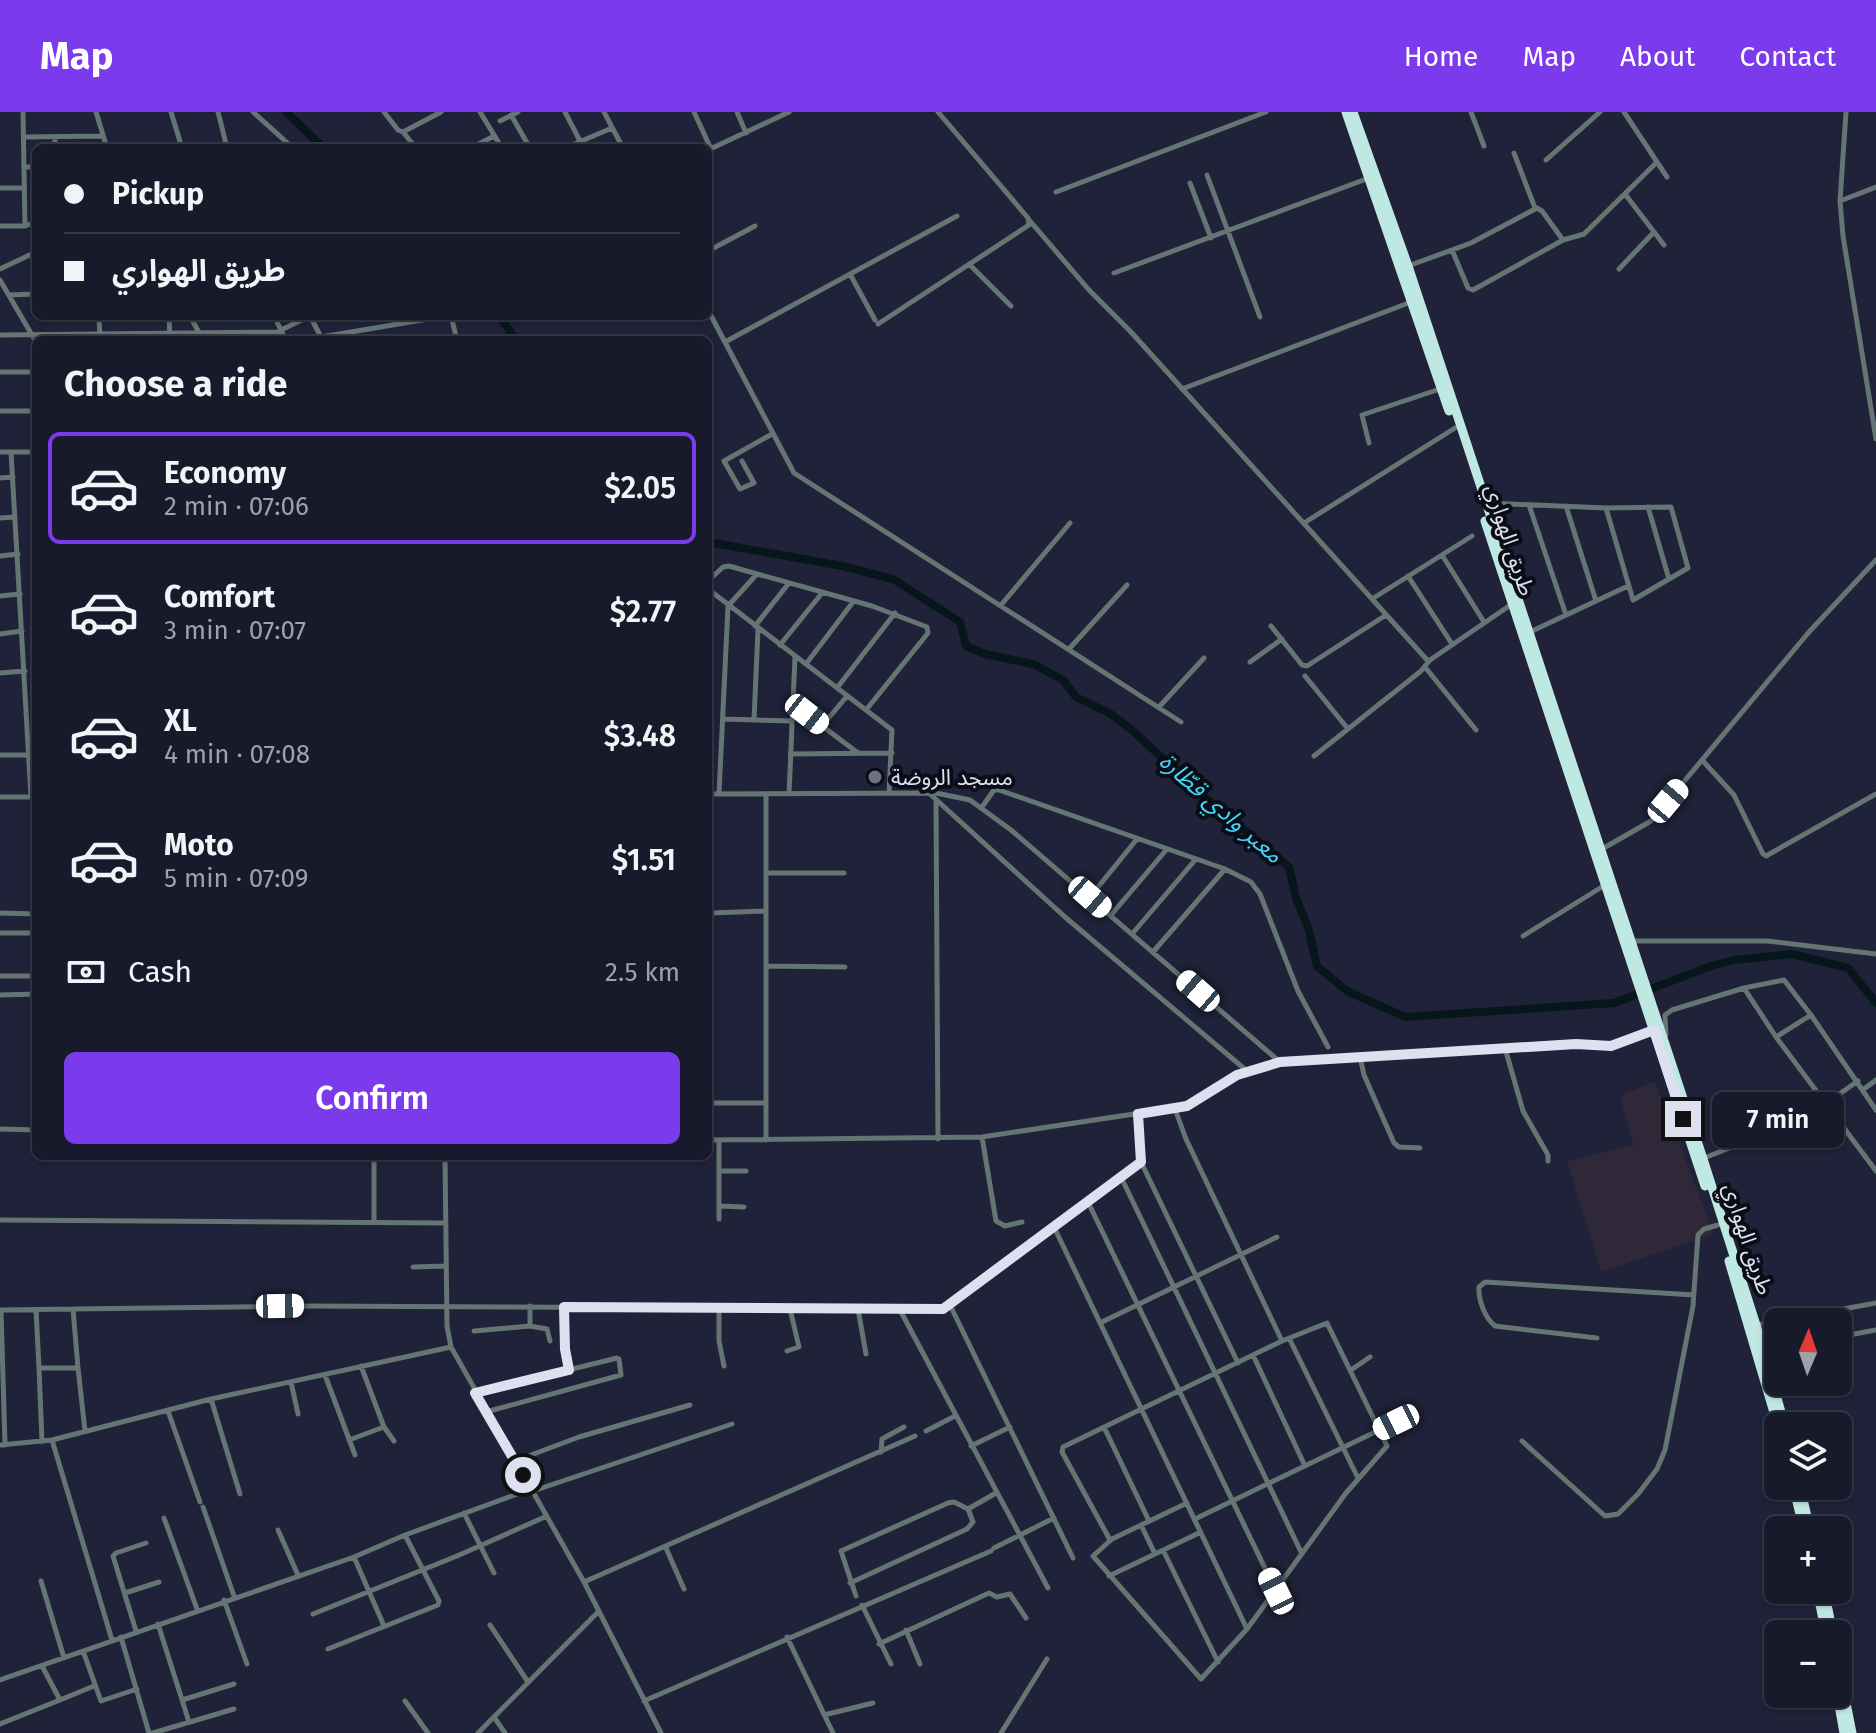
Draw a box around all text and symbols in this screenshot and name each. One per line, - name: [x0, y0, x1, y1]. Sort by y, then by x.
- text: Map: [40, 33, 113, 79]
- text: Home: [1404, 40, 1478, 73]
- text: Map: [1522, 40, 1576, 73]
- text: About: [1620, 40, 1695, 73]
- text: Contact: [1739, 40, 1836, 73]
- text: Pickup: [112, 176, 204, 212]
- text: طريق الهواري: [112, 253, 285, 289]
- text: Choose a ride: [64, 362, 287, 406]
- icon: car: [68, 452, 140, 524]
- text: Economy: [164, 455, 286, 491]
- text: $2.05: [605, 470, 676, 506]
- street label: طريق الهواري: [1476, 481, 1541, 600]
- text: 2 min · 07:06: [164, 491, 309, 522]
- icon: car: [68, 576, 140, 648]
- text: Comfort: [164, 579, 275, 615]
- text: $2.77: [610, 594, 676, 630]
- text: 3 min · 07:07: [164, 615, 306, 646]
- car: [781, 690, 833, 738]
- icon: car: [68, 700, 140, 772]
- text: XL: [164, 703, 197, 739]
- text: $3.48: [604, 718, 676, 754]
- text: 4 min · 07:08: [164, 739, 310, 770]
- water label: معبر وادي قطّارة: [1151, 747, 1288, 873]
- place label: مسجد الروضة: [891, 764, 1013, 791]
- marker: مسجد الروضة: [866, 768, 884, 786]
- car: [1643, 775, 1693, 827]
- icon: car: [68, 824, 140, 896]
- text: Moto: [164, 827, 234, 863]
- text: $1.51: [612, 842, 676, 878]
- text: 5 min · 07:09: [164, 863, 308, 894]
- car: [1064, 872, 1116, 922]
- icon: cash: [64, 950, 108, 994]
- text: Cash: [128, 954, 192, 990]
- text: 2.5 km: [605, 957, 680, 988]
- car: [1172, 966, 1224, 1016]
- button: Confirm: [64, 1052, 680, 1144]
- callout: 7 min: [1711, 1091, 1843, 1147]
- route end: [1665, 1101, 1701, 1137]
- text: 7 min: [1747, 1104, 1809, 1135]
- street label: طريق الهواري: [1714, 1180, 1779, 1299]
- car: [256, 1294, 304, 1318]
- north arrow: [1764, 1308, 1852, 1396]
- map controls: [1764, 1308, 1852, 1708]
- car: [1369, 1401, 1423, 1443]
- button: layers: [1764, 1412, 1852, 1500]
- route start: [505, 1457, 541, 1493]
- button: +: [1764, 1516, 1852, 1604]
- car: [1255, 1564, 1297, 1618]
- button: −: [1764, 1620, 1852, 1708]

